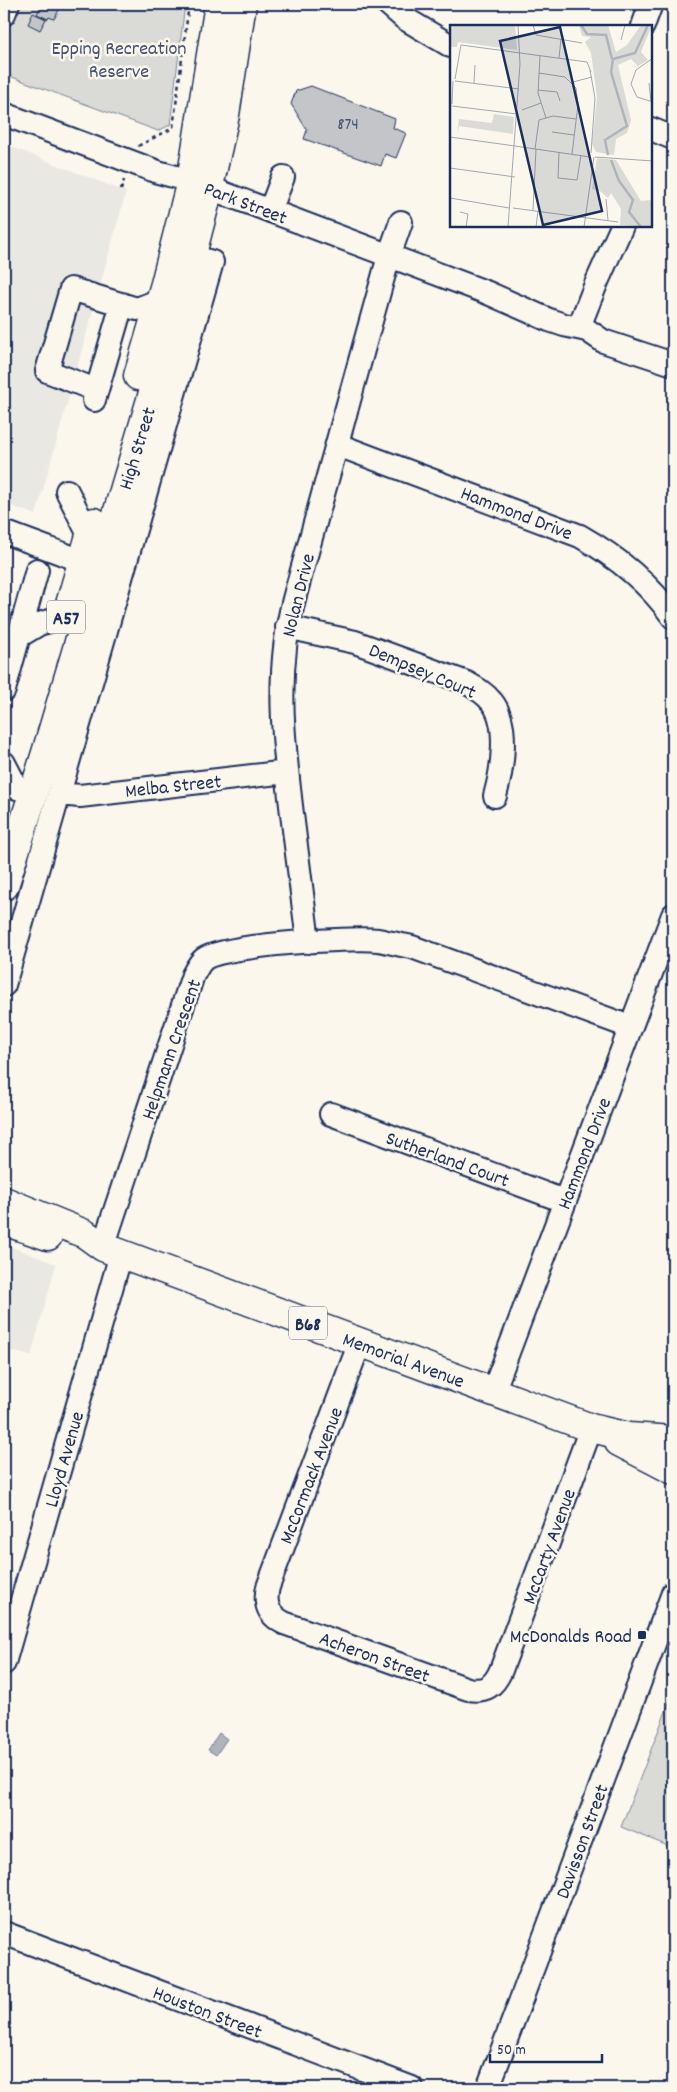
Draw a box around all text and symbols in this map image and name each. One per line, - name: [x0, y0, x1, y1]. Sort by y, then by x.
- inset map: [450, 25, 652, 228]
- park label: Epping Recreation Reserve: [51, 36, 187, 87]
- house number: 874: [337, 113, 359, 138]
- street label: Park Street: [199, 176, 291, 234]
- street label: High Street: [113, 404, 165, 494]
- street label: Hammond Drive: [456, 481, 576, 549]
- street label: Nolan Drive: [276, 551, 324, 640]
- road number: A57: [47, 600, 85, 634]
- street label: Dempsey Court: [364, 638, 480, 708]
- street label: Melba Street: [124, 769, 223, 807]
- street label: Helpmann Crescent: [136, 976, 210, 1124]
- street label: Hammond Drive: [552, 1094, 620, 1214]
- street label: Sutherland Court: [381, 1125, 513, 1196]
- road number: B68: [289, 1306, 327, 1340]
- street label: Memorial Avenue: [338, 1327, 468, 1397]
- street label: McCormack Avenue: [274, 1403, 352, 1549]
- street label: Lloyd Avenue: [39, 1408, 93, 1511]
- street label: McCarty Avenue: [517, 1485, 585, 1609]
- place label: McDonalds Road: [510, 1624, 632, 1652]
- street label: Acheron Street: [315, 1626, 433, 1692]
- marker: McDonalds Road: [636, 1629, 648, 1641]
- street label: Davisson Street: [550, 1781, 617, 1903]
- street label: Houston Street: [148, 1980, 266, 2047]
- scale bar: [490, 2032, 602, 2064]
- text: 50 m: [497, 2040, 526, 2062]

